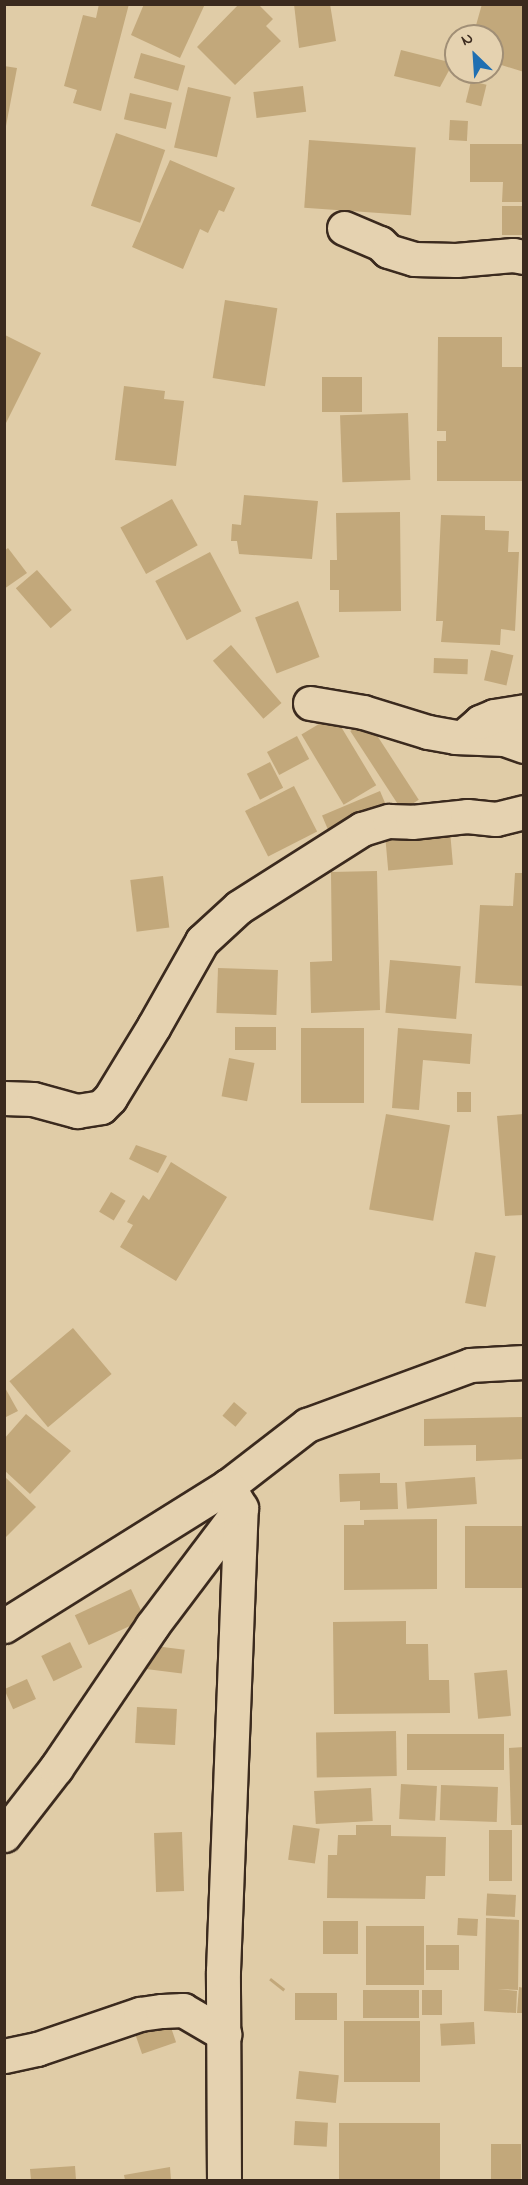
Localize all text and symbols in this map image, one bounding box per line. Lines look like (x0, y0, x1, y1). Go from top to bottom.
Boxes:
north arrow (444, 24, 504, 84)
text: N (457, 26, 477, 53)

